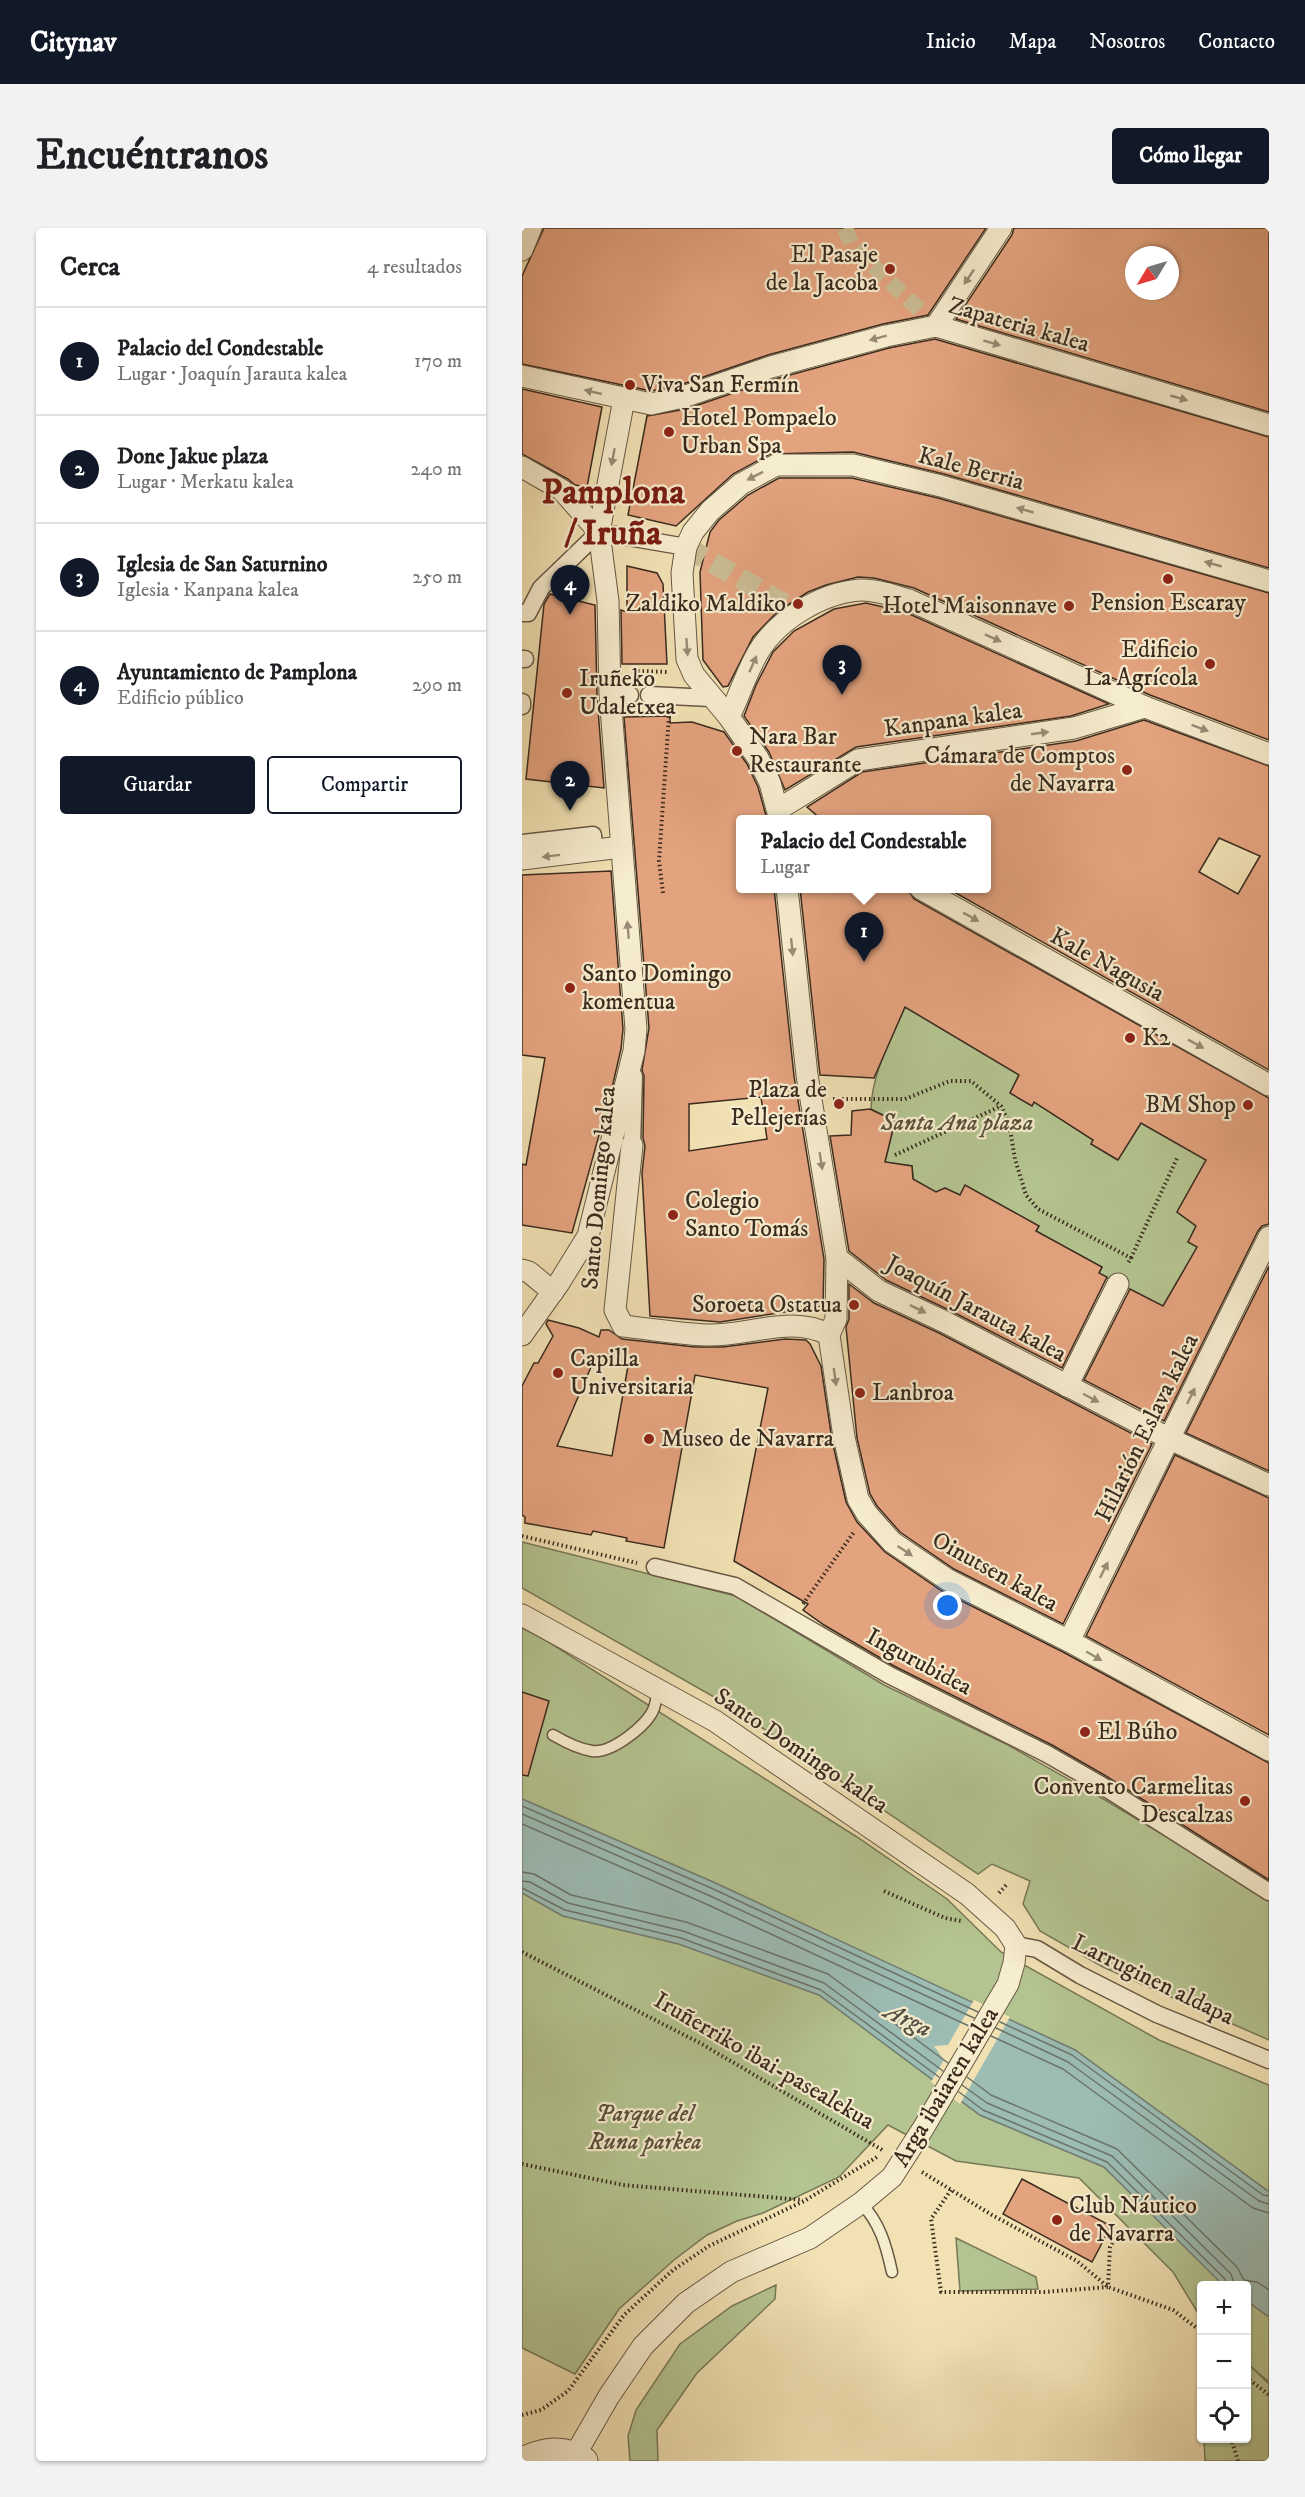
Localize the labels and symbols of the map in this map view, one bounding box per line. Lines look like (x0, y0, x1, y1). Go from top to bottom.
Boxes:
place label: El Pasaje de la Jacoba (766, 240, 879, 298)
north arrow (1125, 246, 1179, 300)
marker: El Pasaje de la Jacoba (883, 262, 897, 276)
one-way arrow (963, 268, 974, 285)
street label: Zapateria kalea (945, 291, 1094, 360)
one-way arrow (869, 334, 887, 343)
one-way arrow (983, 339, 1001, 348)
place label: Viva San Fermín (641, 370, 800, 400)
marker: Viva San Fermín (623, 378, 637, 392)
one-way arrow (584, 387, 603, 396)
one-way arrow (1170, 394, 1188, 403)
place label: Hotel Pompaelo Urban Spa (681, 403, 837, 461)
marker: Hotel Pompaelo Urban Spa (662, 425, 676, 439)
street label: Kale Berria (915, 440, 1028, 498)
one-way arrow (609, 447, 618, 466)
district label: Pamplona / Iruña (541, 470, 685, 556)
one-way arrow (746, 471, 764, 481)
one-way arrow (1016, 505, 1034, 514)
one-way arrow (1204, 559, 1222, 569)
pin: 4 (550, 566, 590, 615)
marker: Pension Escaray (1161, 572, 1175, 586)
place label: Pension Escaray (1090, 588, 1246, 618)
place label: Zaldiko Maldiko (626, 589, 786, 619)
place label: Hotel Maisonnave (882, 591, 1057, 621)
marker: Zaldiko Maldiko (791, 597, 805, 611)
marker: Hotel Maisonnave (1062, 599, 1076, 613)
one-way arrow (985, 634, 1002, 643)
place label: Edificio La Agrícola (1084, 635, 1199, 693)
one-way arrow (682, 638, 691, 657)
pin: 3 (822, 646, 862, 695)
one-way arrow (748, 655, 757, 672)
marker: Edificio La Agrícola (1203, 657, 1217, 671)
place label: Iruñeko Udaletxea (579, 664, 677, 722)
marker: Iruñeko Udaletxea (560, 686, 574, 700)
street label: Kanpana kalea (882, 695, 1025, 745)
place label: Nara Bar Restaurante (749, 722, 861, 780)
one-way arrow (1191, 724, 1209, 733)
one-way arrow (1031, 728, 1050, 737)
place label: Cámara de Comptos de Navarra (924, 741, 1116, 799)
marker: Nara Bar Restaurante (730, 744, 744, 758)
pin: 2 (550, 762, 590, 811)
marker: Cámara de Comptos de Navarra (1120, 763, 1134, 777)
one-way arrow (541, 851, 560, 860)
pin: 1 (844, 912, 884, 962)
one-way arrow (963, 912, 980, 922)
one-way arrow (623, 921, 633, 940)
street label: Kale Nagusia (1045, 921, 1170, 1009)
one-way arrow (787, 937, 797, 956)
place label: Santo Domingo komentua (582, 959, 731, 1017)
marker: Santo Domingo komentua (563, 981, 577, 995)
place label: K2 (1142, 1023, 1171, 1053)
marker: K2 (1123, 1031, 1137, 1045)
one-way arrow (1188, 1039, 1205, 1049)
place label: Plaza de Pellejerías (730, 1075, 827, 1133)
street label: Santo Domingo kalea (575, 1084, 623, 1291)
place label: BM Shop (1145, 1090, 1236, 1120)
marker: Plaza de Pellejerías (832, 1097, 846, 1111)
marker: BM Shop (1241, 1098, 1255, 1112)
park label: Santa Ana plaza (880, 1108, 1033, 1138)
one-way arrow (816, 1151, 825, 1170)
place label: Colegio Santo Tomás (685, 1186, 808, 1244)
marker: Colegio Santo Tomás (666, 1208, 680, 1222)
street label: Joaquín Jarauta kalea (879, 1248, 1072, 1370)
place label: Soroeta Ostatua (692, 1290, 843, 1320)
marker: Soroeta Ostatua (847, 1298, 861, 1312)
one-way arrow (909, 1304, 927, 1314)
street label: Hilarión Eslava kalea (1088, 1328, 1206, 1527)
place label: Capilla Universitaria (570, 1344, 694, 1402)
marker: Capilla Universitaria (551, 1366, 565, 1380)
one-way arrow (830, 1368, 839, 1387)
place label: Lanbroa (872, 1378, 955, 1408)
marker: Lanbroa (853, 1386, 867, 1400)
one-way arrow (1187, 1387, 1196, 1404)
one-way arrow (1083, 1394, 1100, 1403)
place label: Museo de Navarra (661, 1424, 835, 1454)
marker: Museo de Navarra (642, 1432, 656, 1446)
street label: Oinutsen kalea (927, 1525, 1064, 1619)
one-way arrow (897, 1545, 913, 1557)
one-way arrow (1100, 1562, 1109, 1579)
your location (933, 1591, 962, 1620)
street label: Ingurubidea (861, 1622, 978, 1703)
one-way arrow (1086, 1650, 1102, 1661)
street label: Santo Domingo kalea (708, 1682, 895, 1821)
place label: El Búho (1097, 1717, 1177, 1747)
marker: El Búho (1078, 1725, 1092, 1739)
place label: Convento Carmelitas Descalzas (1033, 1772, 1233, 1830)
marker: Convento Carmelitas Descalzas (1238, 1794, 1252, 1808)
street label: Larruginen aldapa (1067, 1928, 1240, 2033)
street label: Iruñerriko ibai-pasealekua (648, 1986, 880, 2137)
water label: Arga (876, 1993, 937, 2045)
street label: Arga ibaiaren kalea (886, 2001, 1006, 2172)
park label: Parque del Runa parkea (587, 2099, 702, 2157)
place label: Club Náutico de Navarra (1069, 2191, 1197, 2249)
marker: Club Náutico de Navarra (1050, 2213, 1064, 2227)

